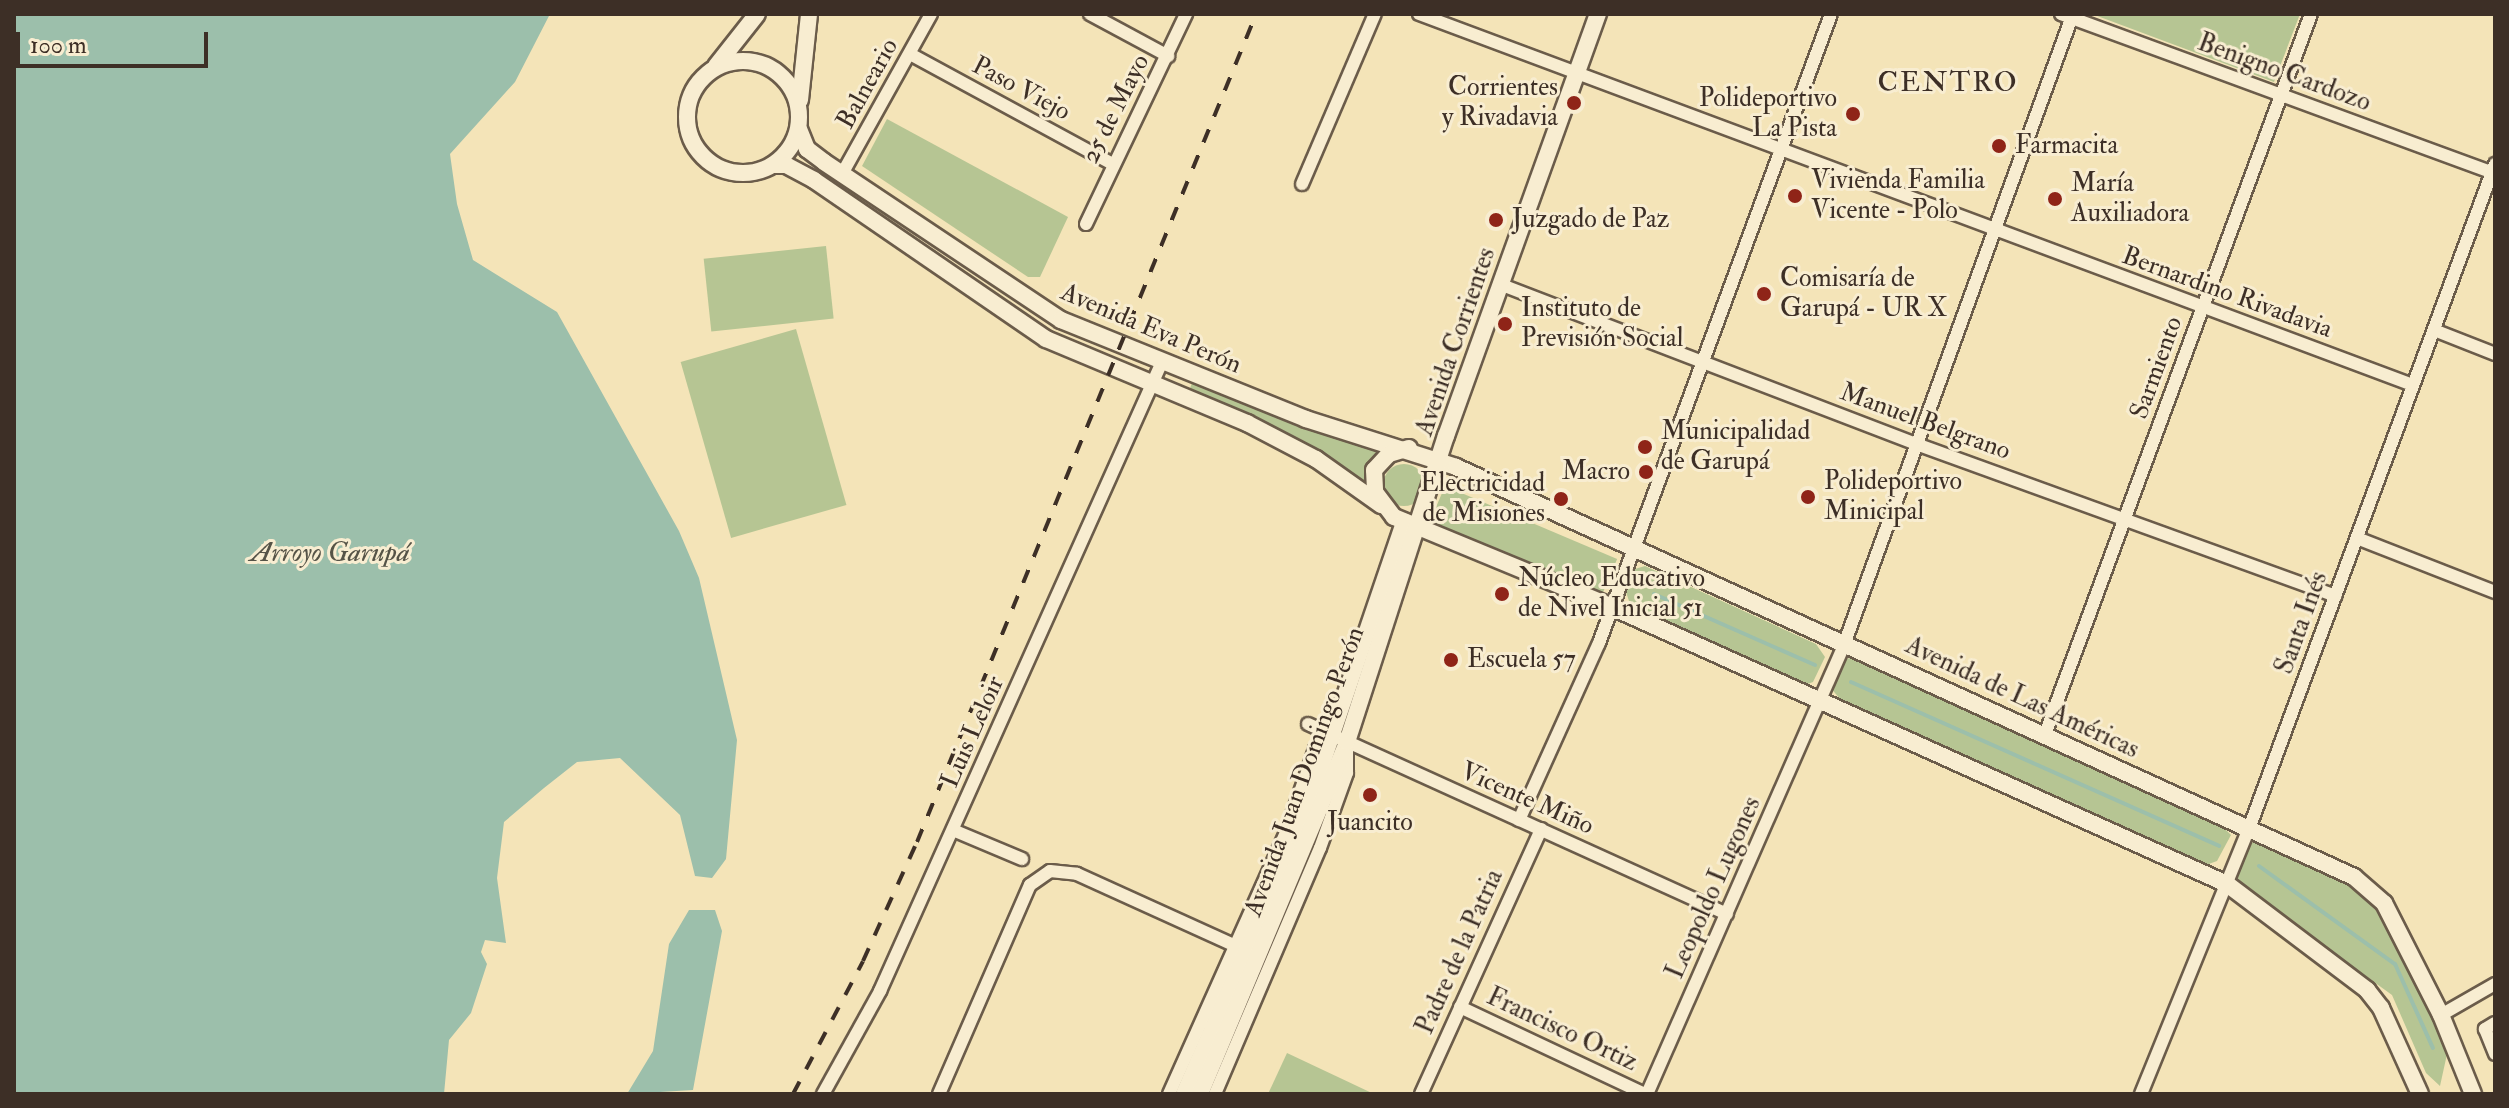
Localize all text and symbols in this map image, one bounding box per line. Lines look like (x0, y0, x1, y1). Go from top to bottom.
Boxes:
scale bar (20, 16, 212, 66)
street label: Benigno Cardozo (2193, 27, 2375, 119)
text: 100 m (30, 30, 87, 61)
street label: Balneario (831, 33, 905, 135)
street label: 25 de Mayo (1075, 49, 1157, 169)
street label: Paso Viejo (967, 50, 1075, 128)
district label: CENTRO (1878, 66, 2018, 100)
place label: Corrientes y Rivadavia (1442, 72, 1558, 134)
place label: Polideportivo La Pista (1699, 83, 1837, 144)
marker: Corrientes y Rivadavia (1565, 94, 1583, 112)
marker: Polideportivo La Pista (1844, 105, 1862, 123)
place label: Farmacita (2015, 130, 2118, 162)
marker: Farmacita (1990, 137, 2008, 155)
place label: Vivienda Familia Vicente - Polo (1811, 165, 1985, 226)
place label: María Auxiliadora (2071, 168, 2189, 230)
marker: Vivienda Familia Vicente - Polo (1786, 187, 1804, 205)
marker: María Auxiliadora (2046, 190, 2064, 208)
place label: Juzgado de Paz (1512, 204, 1669, 236)
marker: Juzgado de Paz (1487, 211, 1505, 229)
street label: Bernardino Rivadavia (2118, 240, 2336, 346)
street label: Avenida Corrientes (1409, 244, 1503, 440)
place label: Comisaría de Garupá - UR X (1780, 263, 1947, 324)
street label: Avenida Eva Perón (1056, 277, 1246, 381)
marker: Comisaría de Garupá - UR X (1755, 285, 1773, 303)
place label: Instituto de Previsión Social (1521, 293, 1683, 354)
street label: Sarmiento (2124, 312, 2190, 424)
marker: Instituto de Previsión Social (1496, 315, 1514, 333)
street label: Manuel Belgrano (1836, 377, 2014, 467)
place label: Municipalidad de Garupá (1661, 416, 1810, 478)
marker: Municipalidad de Garupá (1636, 438, 1654, 456)
place label: Macro (1562, 456, 1630, 488)
marker: Macro (1637, 463, 1655, 481)
place label: Polideportivo Minicipal (1824, 466, 1962, 528)
place label: Electricidad de Misiones (1420, 468, 1545, 530)
marker: Polideportivo Minicipal (1799, 488, 1817, 506)
marker: Electricidad de Misiones (1552, 490, 1570, 508)
water label: Arroyo Garupá (250, 536, 410, 570)
place label: Núcleo Educativo de Nivel Inicial 51 (1518, 563, 1705, 624)
street label: Santa Inés (2269, 568, 2335, 678)
marker: Núcleo Educativo de Nivel Inicial 51 (1493, 585, 1511, 603)
street label: Avenida Juan Domingo Perón (1238, 623, 1372, 921)
street label: Avenida de Las Américas (1900, 630, 2144, 766)
place label: Escuela 57 (1467, 644, 1576, 676)
marker: Escuela 57 (1442, 651, 1460, 669)
street label: Luis Leloir (935, 671, 1011, 793)
street label: Vicente Miño (1456, 756, 1598, 842)
marker: Juancito (1361, 786, 1379, 804)
street label: Leopoldo Lugones (1660, 792, 1768, 984)
place label: Juancito (1327, 807, 1413, 839)
street label: Padre de la Patria (1410, 865, 1510, 1039)
street label: Francisco Ortiz (1482, 981, 1642, 1079)

